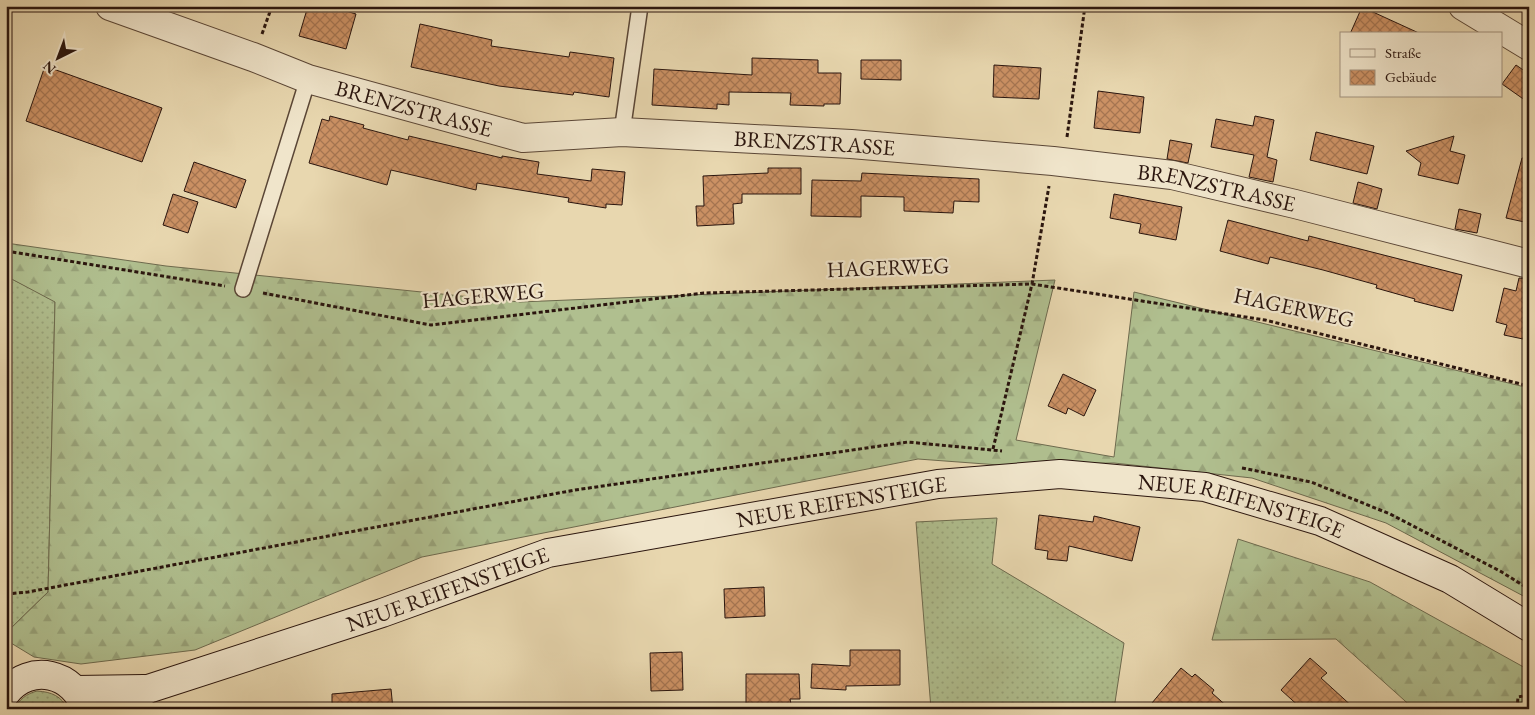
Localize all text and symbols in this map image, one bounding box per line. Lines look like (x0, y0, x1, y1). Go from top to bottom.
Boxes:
north arrow (32, 32, 82, 82)
legend (1340, 32, 1502, 98)
text: Straße (1385, 43, 1421, 62)
text: N (39, 57, 60, 78)
text: Gebäude (1385, 67, 1437, 86)
street label: BRENZSTRASSE (332, 73, 496, 144)
street label: BRENZSTRASSE (733, 124, 896, 163)
street label: BRENZSTRASSE (1136, 157, 1299, 219)
street label: HAGERWEG (826, 251, 950, 284)
street label: HAGERWEG (421, 276, 545, 315)
street label: HAGERWEG (1231, 281, 1357, 334)
street label: NEUE REIFENSTEIGE (1137, 467, 1349, 545)
street label: NEUE REIFENSTEIGE (734, 469, 948, 534)
street label: NEUE REIFENSTEIGE (343, 540, 553, 639)

